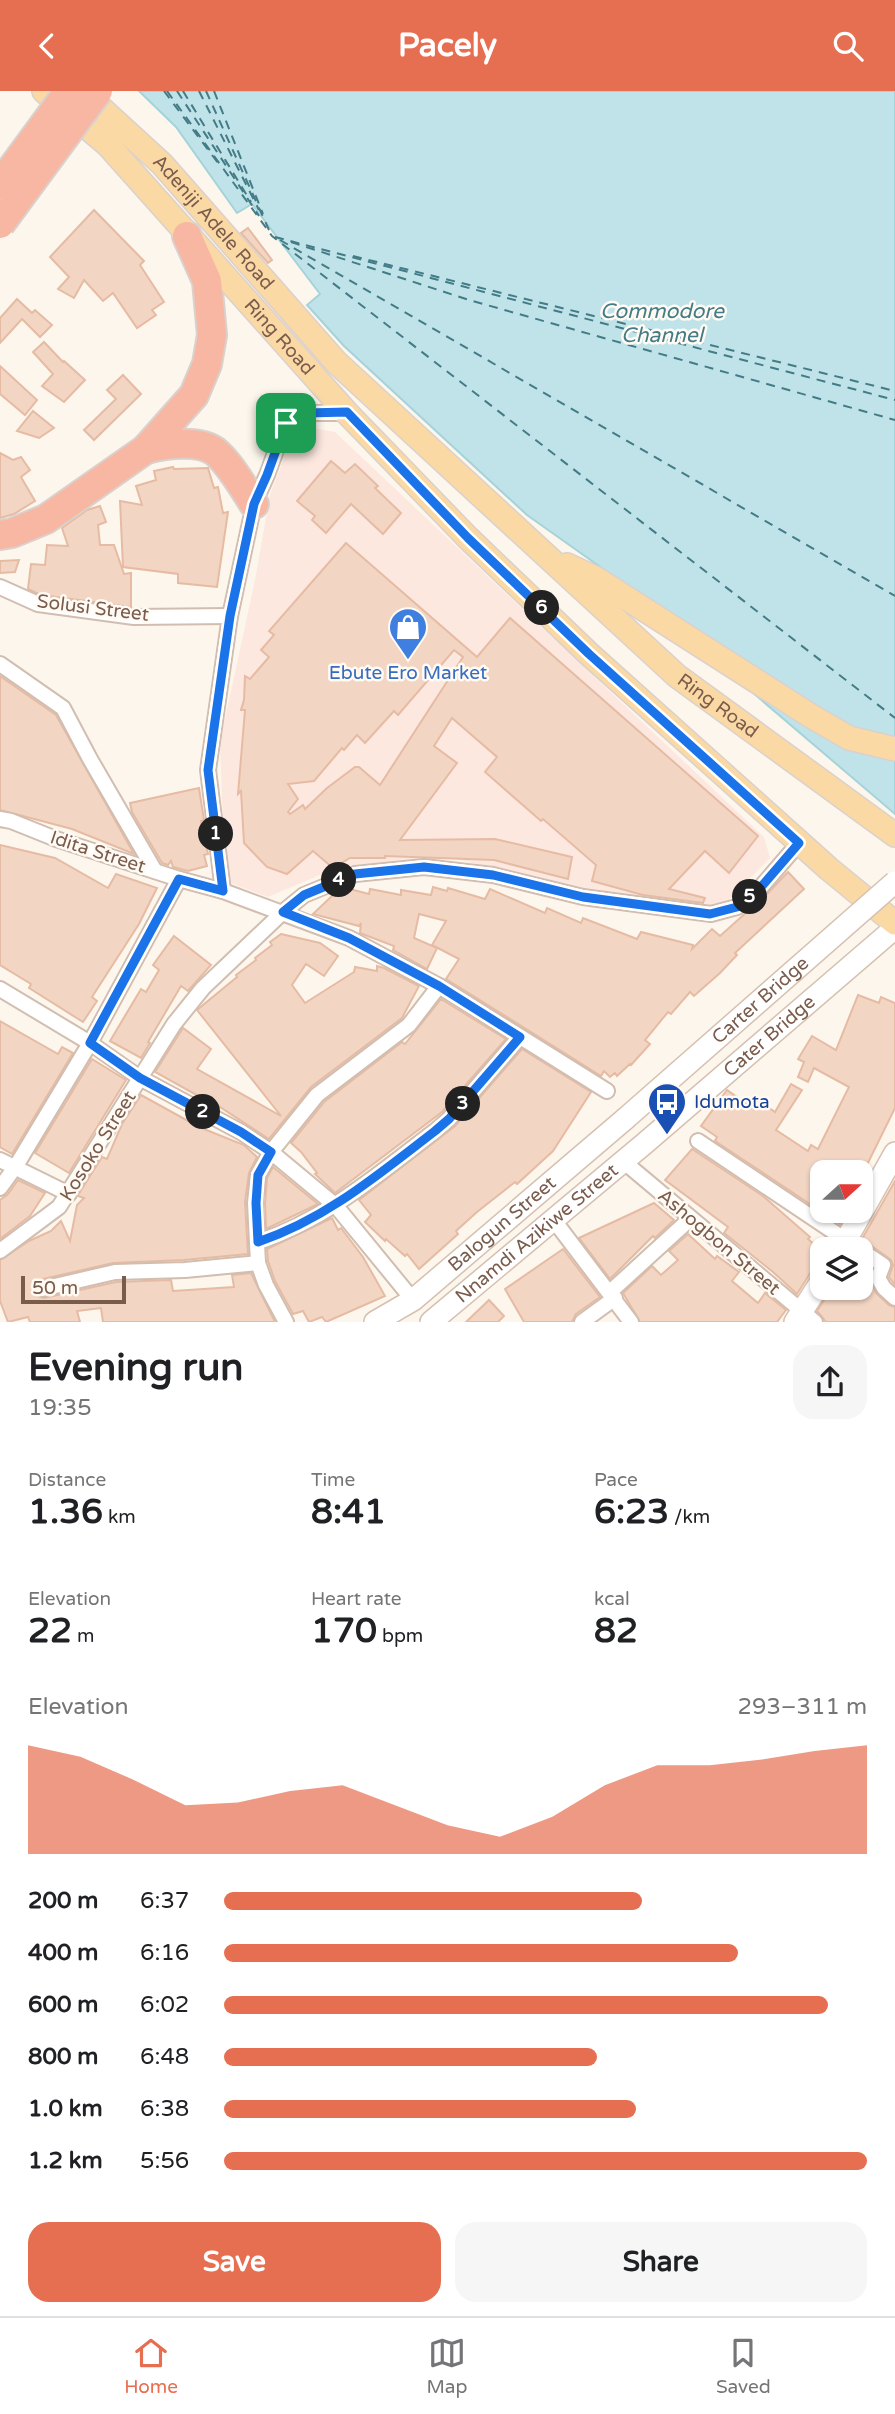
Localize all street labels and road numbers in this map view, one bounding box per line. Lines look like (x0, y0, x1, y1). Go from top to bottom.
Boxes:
street label: Adeniji Adele Road (148, 150, 278, 294)
street label: Ring Road (240, 294, 319, 380)
street label: Solusi Street (36, 590, 150, 626)
street label: Ring Road (673, 669, 763, 743)
street label: Idita Street (47, 826, 149, 878)
street label: Carter Bridge (707, 952, 813, 1048)
street label: Cater Bridge (719, 991, 820, 1082)
street label: Kosoko Street (55, 1087, 141, 1205)
street label: Nnamdi Azikiwe Street (451, 1159, 623, 1308)
street label: Balogun Street (444, 1172, 560, 1276)
street label: Ashogbon Street (653, 1184, 785, 1300)

